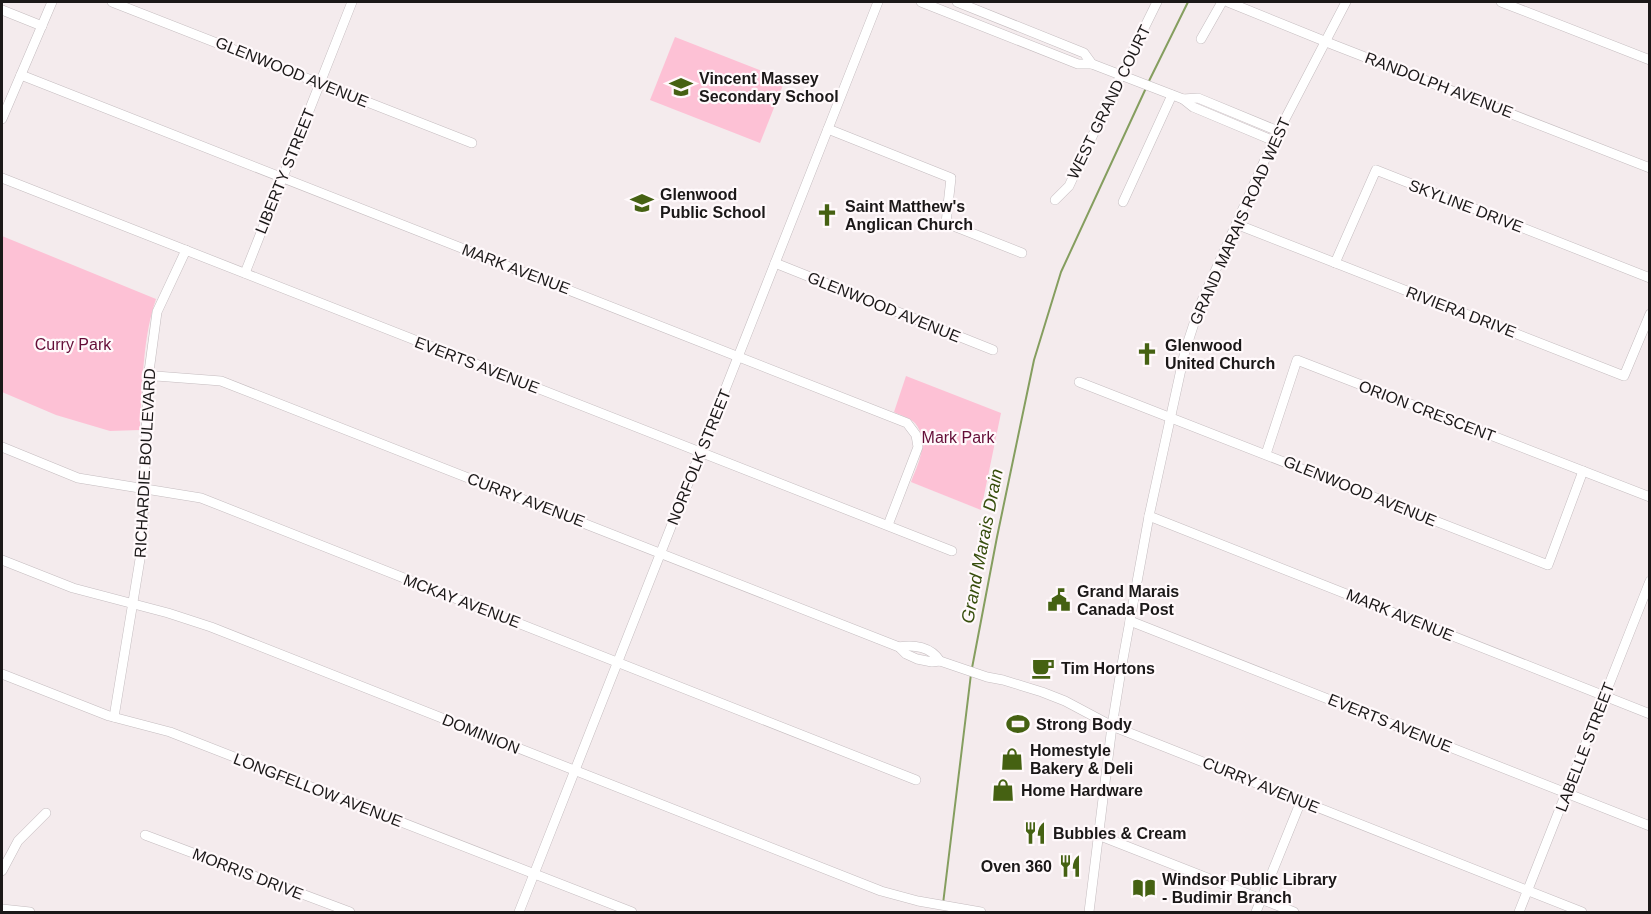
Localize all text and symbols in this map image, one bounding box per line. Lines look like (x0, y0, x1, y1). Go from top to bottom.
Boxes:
street label: WEST GRAND COURT (1064, 22, 1154, 182)
street label: GLENWOOD AVENUE (213, 34, 371, 110)
street label: RANDOLPH AVENUE (1363, 49, 1515, 121)
place label: Vincent Massey Secondary School (699, 70, 839, 105)
school or university icon: Vincent Massey Secondary School (668, 74, 694, 100)
street label: LIBERTY STREET (252, 106, 318, 236)
street label: GRAND MARAIS ROAD WEST (1186, 115, 1294, 327)
street label: SKYLINE DRIVE (1407, 176, 1525, 236)
place label: Glenwood Public School (660, 186, 766, 221)
school or university icon: Glenwood Public School (629, 190, 655, 216)
place label: Saint Matthew's Anglican Church (845, 198, 973, 233)
church icon: Saint Matthew's Anglican Church (814, 202, 840, 228)
street label: MARK AVENUE (460, 241, 572, 297)
street label: GLENWOOD AVENUE (805, 269, 963, 345)
street label: RIVIERA DRIVE (1404, 283, 1518, 341)
street label: EVERTS AVENUE (412, 333, 542, 397)
park label: Curry Park (35, 336, 112, 353)
place label: Glenwood United Church (1165, 337, 1275, 372)
church icon: Glenwood United Church (1134, 341, 1160, 367)
street label: RICHARDIE BOULEVARD (132, 368, 158, 558)
street label: ORION CRESCENT (1356, 377, 1498, 445)
street label: NORFOLK STREET (664, 386, 734, 527)
park label: Mark Park (922, 429, 995, 446)
street label: GLENWOOD AVENUE (1281, 453, 1439, 529)
water label: Grand Marais Drain (957, 467, 1007, 625)
street label: CURRY AVENUE (465, 470, 587, 530)
street label: MCKAY AVENUE (401, 571, 523, 631)
place label: Grand Marais Canada Post (1077, 583, 1179, 618)
street label: MARK AVENUE (1344, 586, 1456, 644)
public building icon: Grand Marais Canada Post (1046, 587, 1072, 613)
cafe icon: Tim Hortons (1030, 655, 1056, 681)
place label: Tim Hortons (1061, 660, 1155, 677)
street label: LABELLE STREET (1553, 680, 1618, 814)
street label: EVERTS AVENUE (1326, 690, 1454, 756)
street label: DOMINION (440, 711, 522, 757)
sports icon: Strong Body (1005, 711, 1031, 737)
place label: Strong Body (1036, 716, 1132, 733)
place label: Homestyle Bakery & Deli (1030, 742, 1133, 777)
shop icon: Homestyle Bakery & Deli (999, 746, 1025, 772)
street label: LONGFELLOW AVENUE (231, 750, 405, 830)
street label: CURRY AVENUE (1200, 754, 1322, 816)
shop icon: Home Hardware (990, 777, 1016, 803)
place label: Home Hardware (1021, 782, 1143, 799)
restaurant icon: Bubbles & Cream (1022, 820, 1048, 846)
place label: Bubbles & Cream (1053, 825, 1186, 842)
street label: MORRIS DRIVE (190, 845, 306, 903)
restaurant icon: Oven 360 (1057, 853, 1083, 879)
place label: Oven 360 (981, 858, 1052, 875)
place label: Windsor Public Library - Budimir Branch (1162, 871, 1337, 906)
library icon: Windsor Public Library - Budimir Branch (1131, 875, 1157, 901)

